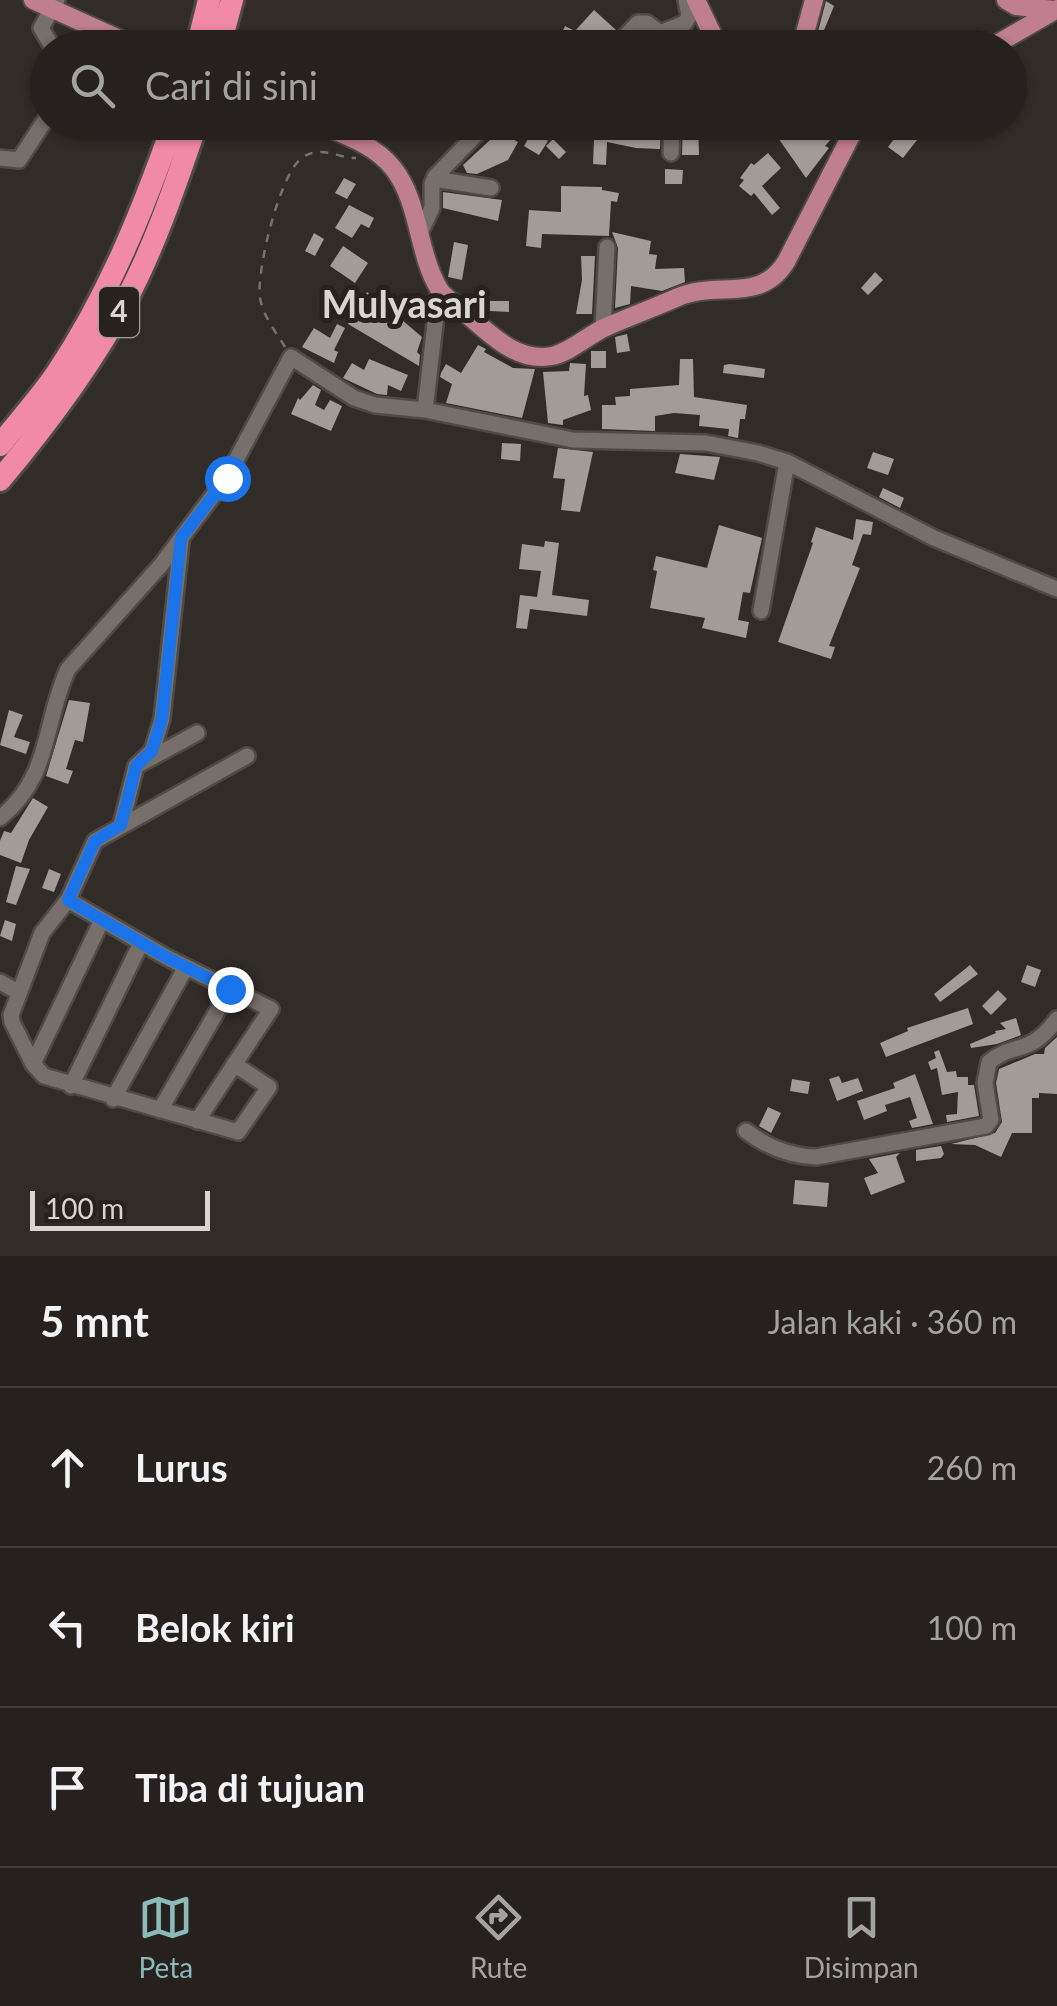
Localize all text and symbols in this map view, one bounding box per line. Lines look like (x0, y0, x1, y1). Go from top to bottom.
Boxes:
search box (30, 30, 1027, 140)
icon: search (65, 58, 120, 113)
text: Cari di sini (145, 62, 318, 108)
district label: Mulyasari (321, 280, 487, 326)
road number: 4 (99, 287, 139, 337)
route start (205, 456, 251, 502)
route end (208, 967, 254, 1013)
scale bar (30, 1186, 210, 1230)
text: 100 m (45, 1191, 124, 1225)
text: 5 mnt (40, 1296, 149, 1346)
text: Jalan kaki · 360 m (768, 1302, 1017, 1341)
icon: ahead (40, 1440, 95, 1495)
text: Lurus (135, 1444, 228, 1490)
text: 260 m (927, 1448, 1017, 1487)
icon: left (40, 1600, 95, 1655)
text: Belok kiri (135, 1604, 295, 1650)
text: 100 m (927, 1608, 1017, 1647)
icon: arrive (40, 1760, 95, 1815)
text: Tiba di tujuan (135, 1764, 365, 1810)
tab: Peta (138, 1890, 193, 1984)
tab: Rute (470, 1890, 527, 1984)
tab: Disimpan (804, 1890, 919, 1984)

